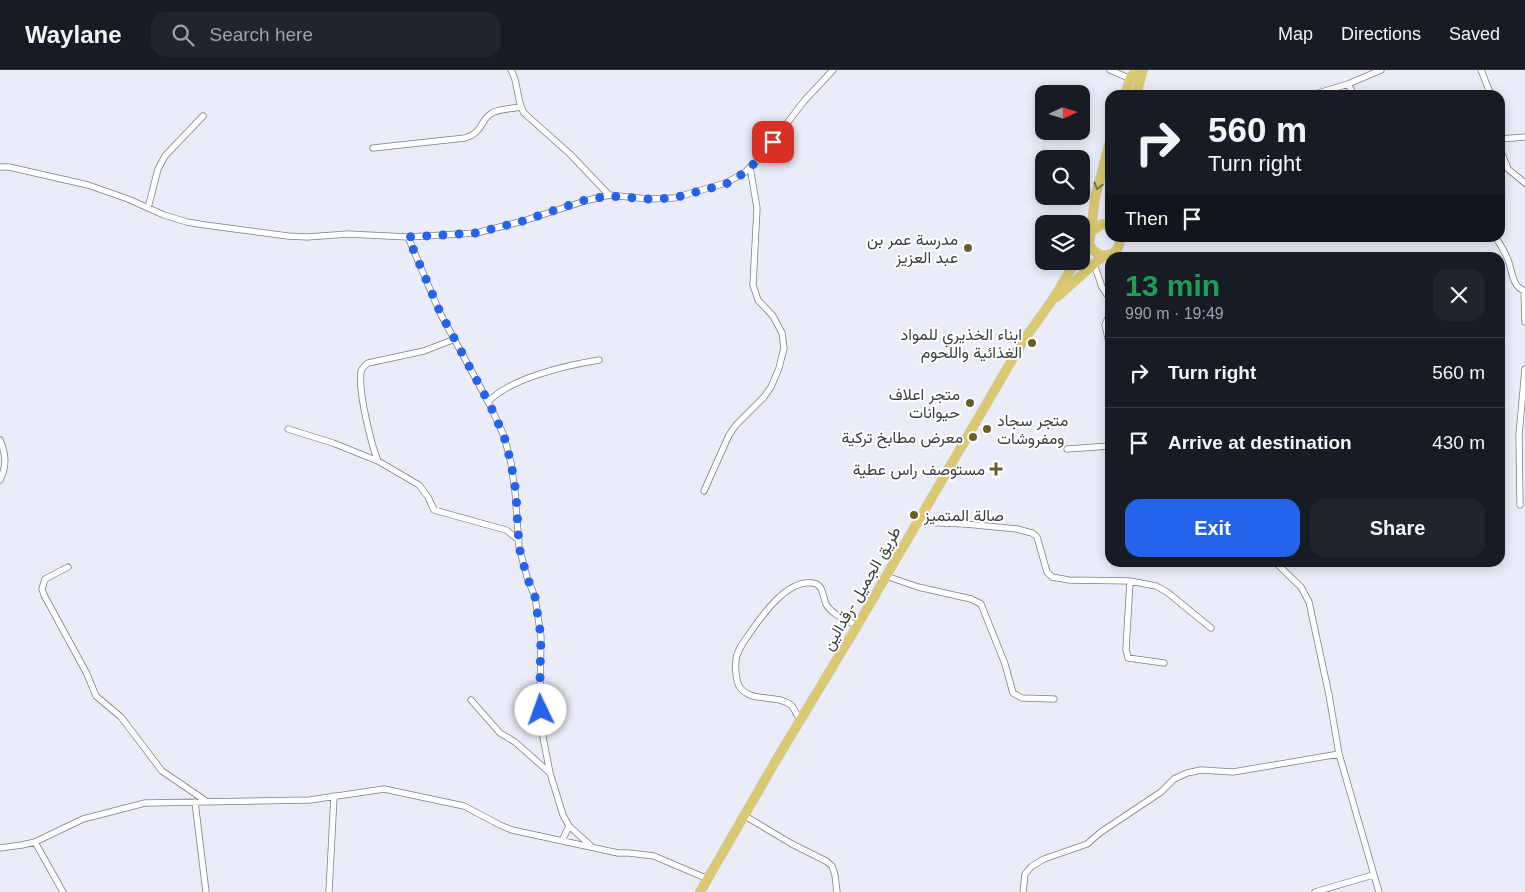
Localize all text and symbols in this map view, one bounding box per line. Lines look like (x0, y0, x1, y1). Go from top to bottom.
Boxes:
search box (151, 12, 501, 57)
text: Waylane (25, 21, 121, 48)
icon: search (169, 21, 197, 49)
text: Search here (209, 24, 313, 45)
text: Map (1278, 24, 1313, 44)
text: Directions (1341, 24, 1421, 44)
text: Saved (1449, 24, 1500, 44)
north arrow (1035, 85, 1090, 140)
map controls (1035, 85, 1090, 270)
icon: right (1125, 110, 1190, 175)
text: 560 m (1208, 110, 1307, 149)
pin (752, 121, 794, 163)
icon: arrive (759, 128, 787, 156)
button: search (1035, 150, 1090, 205)
text: Turn right (1208, 151, 1301, 176)
one-way arrow (1093, 181, 1104, 190)
icon: arrive (1178, 205, 1206, 233)
text: Then (1125, 208, 1168, 229)
button: layers (1035, 215, 1090, 270)
place label: مدرسة عمر بن عبد العزيز (867, 231, 958, 268)
marker: مدرسة عمر بن عبد العزيز (962, 242, 974, 254)
text: 13 min (1125, 269, 1220, 302)
button: close (1433, 269, 1485, 321)
text: 990 m · 19:49 (1125, 305, 1224, 322)
place label: ابناء الخذيري للمواد الغذائية واللحوم (901, 326, 1022, 363)
marker: ابناء الخذيري للمواد الغذائية واللحوم (1026, 337, 1038, 349)
icon: right (1125, 359, 1153, 387)
text: Turn right (1168, 362, 1256, 383)
text: 560 m (1432, 362, 1485, 383)
place label: متجر اعلاف حيوانات (889, 386, 960, 423)
marker: متجر اعلاف حيوانات (964, 397, 976, 409)
place label: متجر سجاد ومفروشات (997, 412, 1068, 449)
marker: متجر سجاد ومفروشات (981, 423, 993, 435)
place label: معرض مطابخ تركية (841, 429, 963, 449)
icon: arrive (1125, 429, 1153, 457)
marker: معرض مطابخ تركية (967, 431, 979, 443)
text: Arrive at destination (1168, 432, 1352, 453)
text: 430 m (1432, 432, 1485, 453)
place label: مستوصف راس عطية (853, 461, 985, 480)
marker: مستوصف راس عطية (989, 462, 1003, 476)
button: Exit (1125, 499, 1300, 557)
button: Share (1310, 499, 1485, 557)
place label: صالة المتميز (923, 507, 1004, 526)
marker: صالة المتميز (908, 509, 920, 521)
street label: طريق الجميل -رقدالين (819, 523, 906, 654)
position arrow (514, 683, 566, 735)

